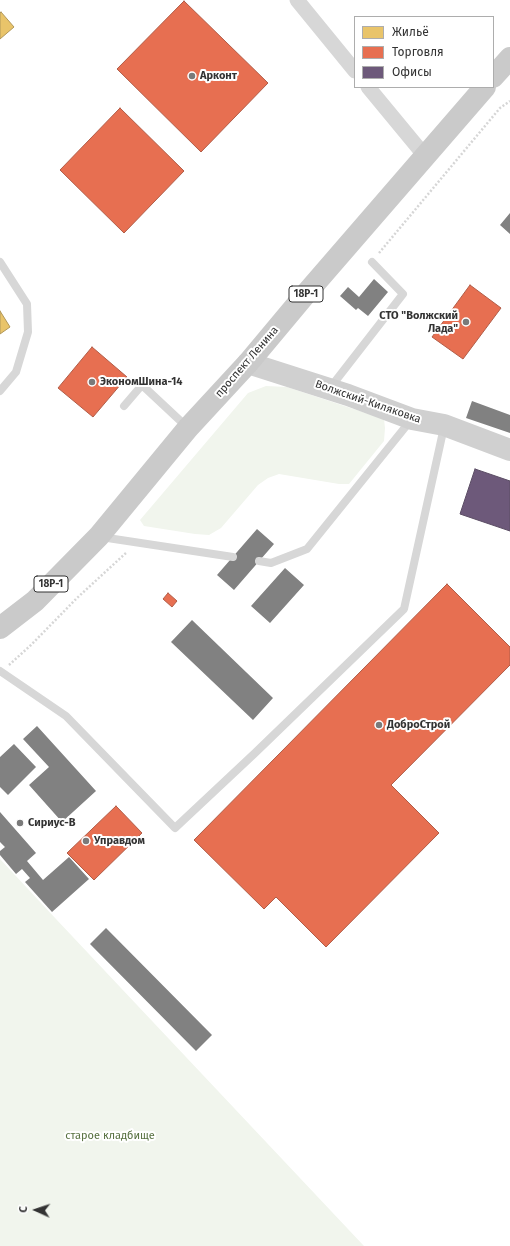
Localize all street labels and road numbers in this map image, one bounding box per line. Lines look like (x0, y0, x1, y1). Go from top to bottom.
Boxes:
road number: 18Р-1 (289, 286, 323, 302)
street label: проспект Ленина (213, 324, 281, 400)
street label: Волжский-Киляковка (313, 378, 423, 426)
road number: 18Р-1 (34, 576, 68, 592)

